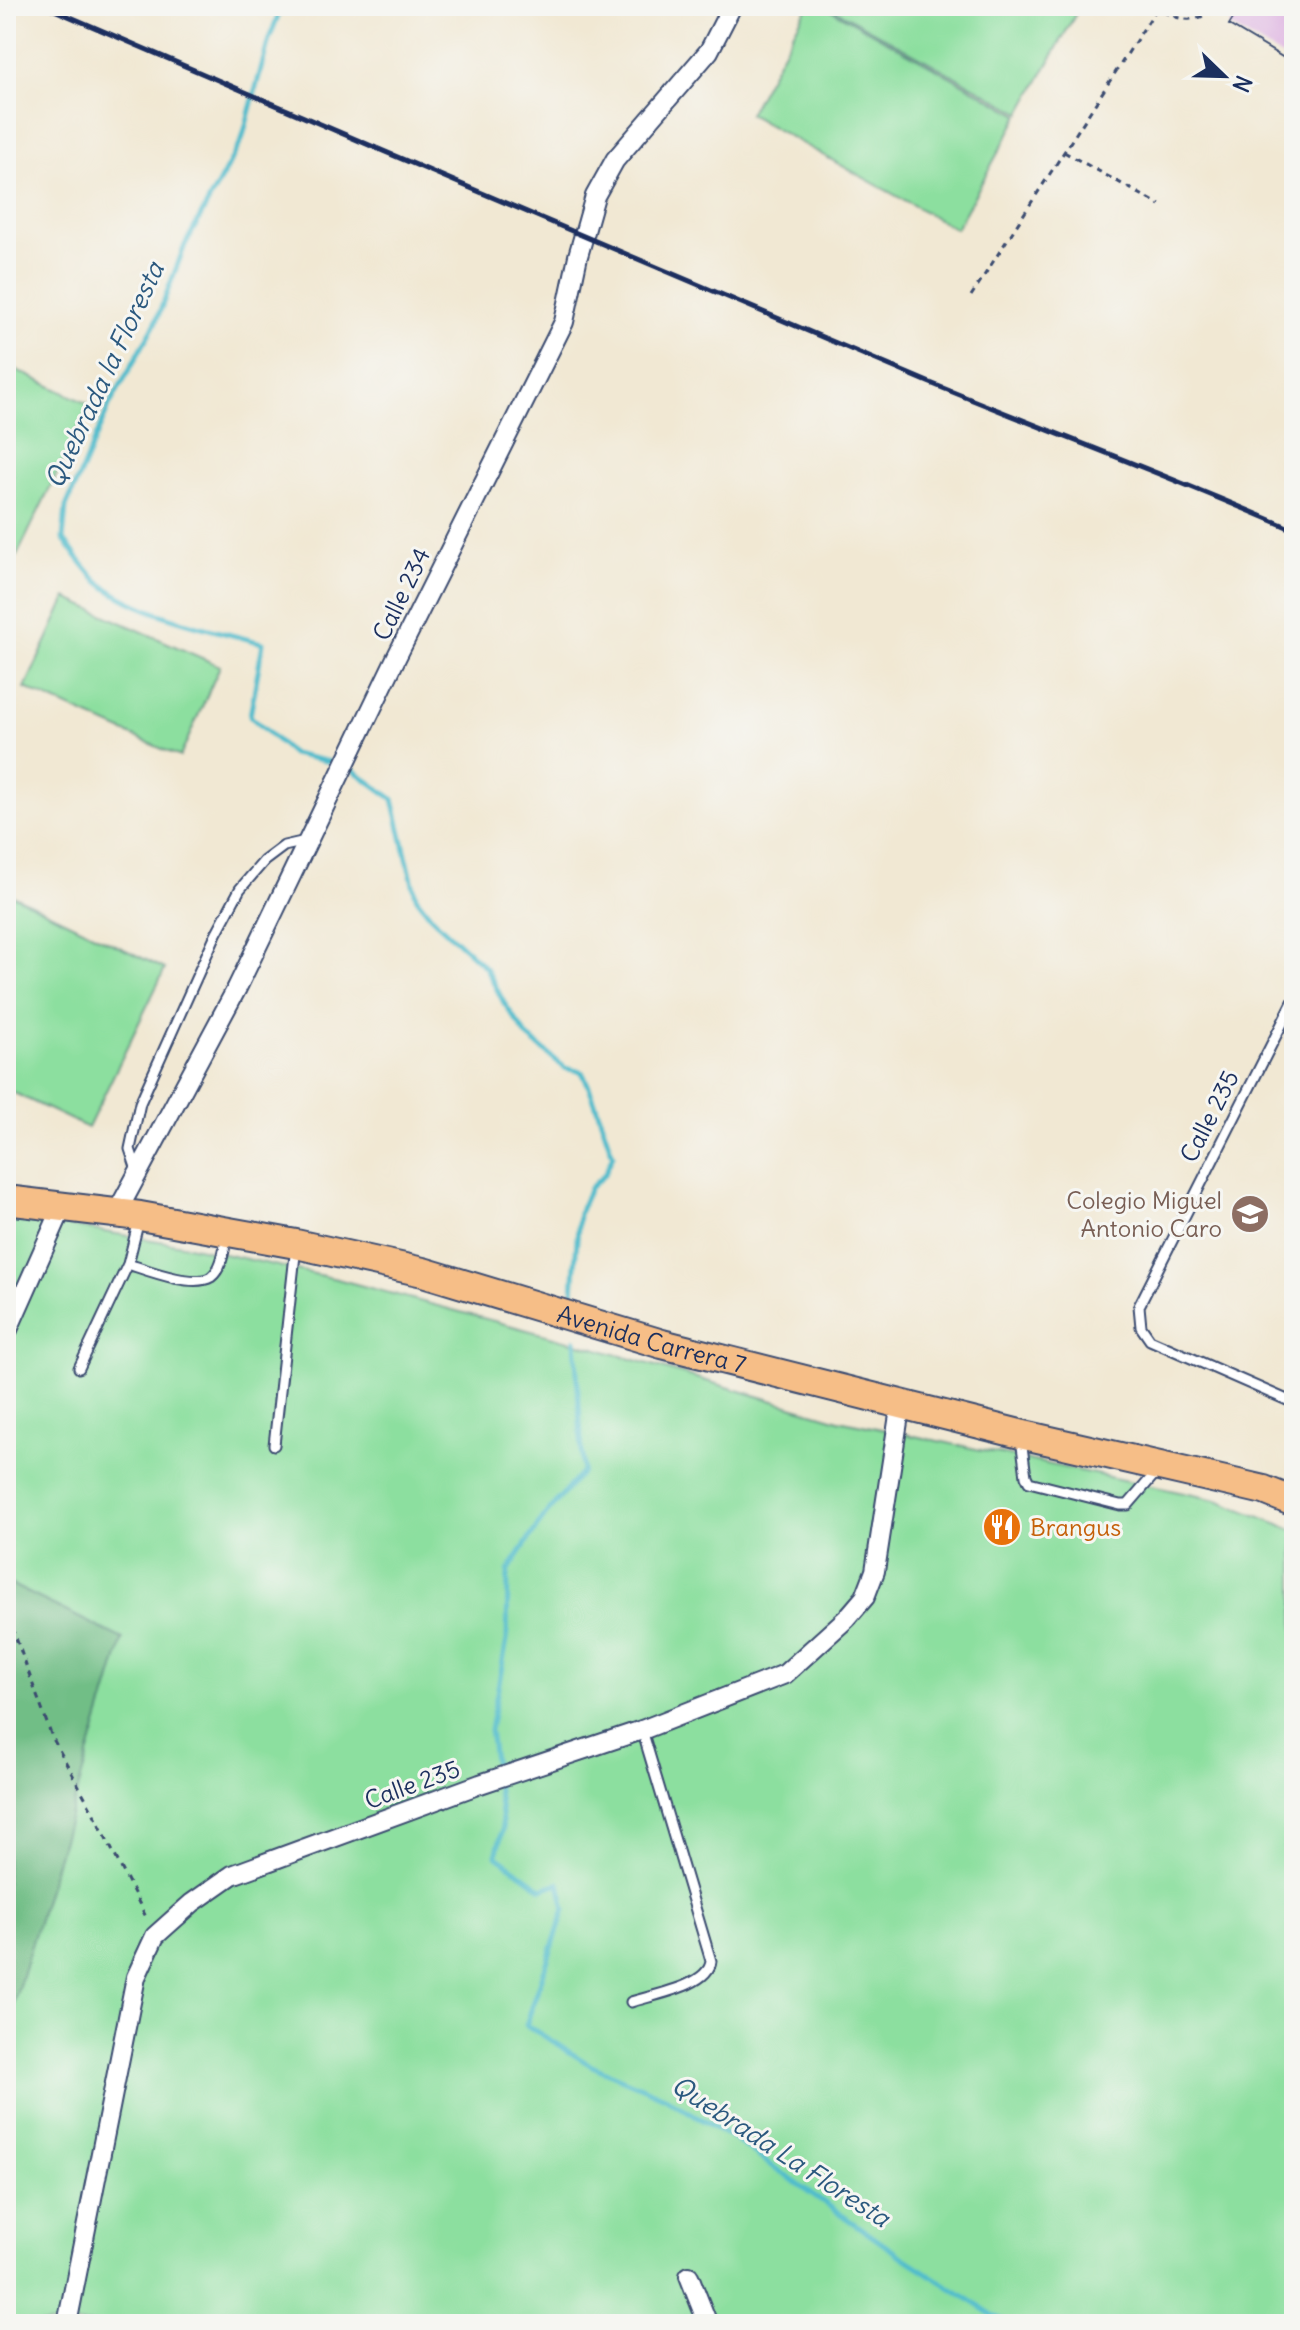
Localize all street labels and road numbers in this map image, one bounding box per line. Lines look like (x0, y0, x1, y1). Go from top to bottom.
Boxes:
street label: Calle 234 (366, 543, 436, 645)
street label: Calle 235 (1173, 1065, 1245, 1167)
street label: Avenida Carrera 7 (554, 1298, 749, 1380)
street label: Calle 235 (360, 1753, 464, 1815)

